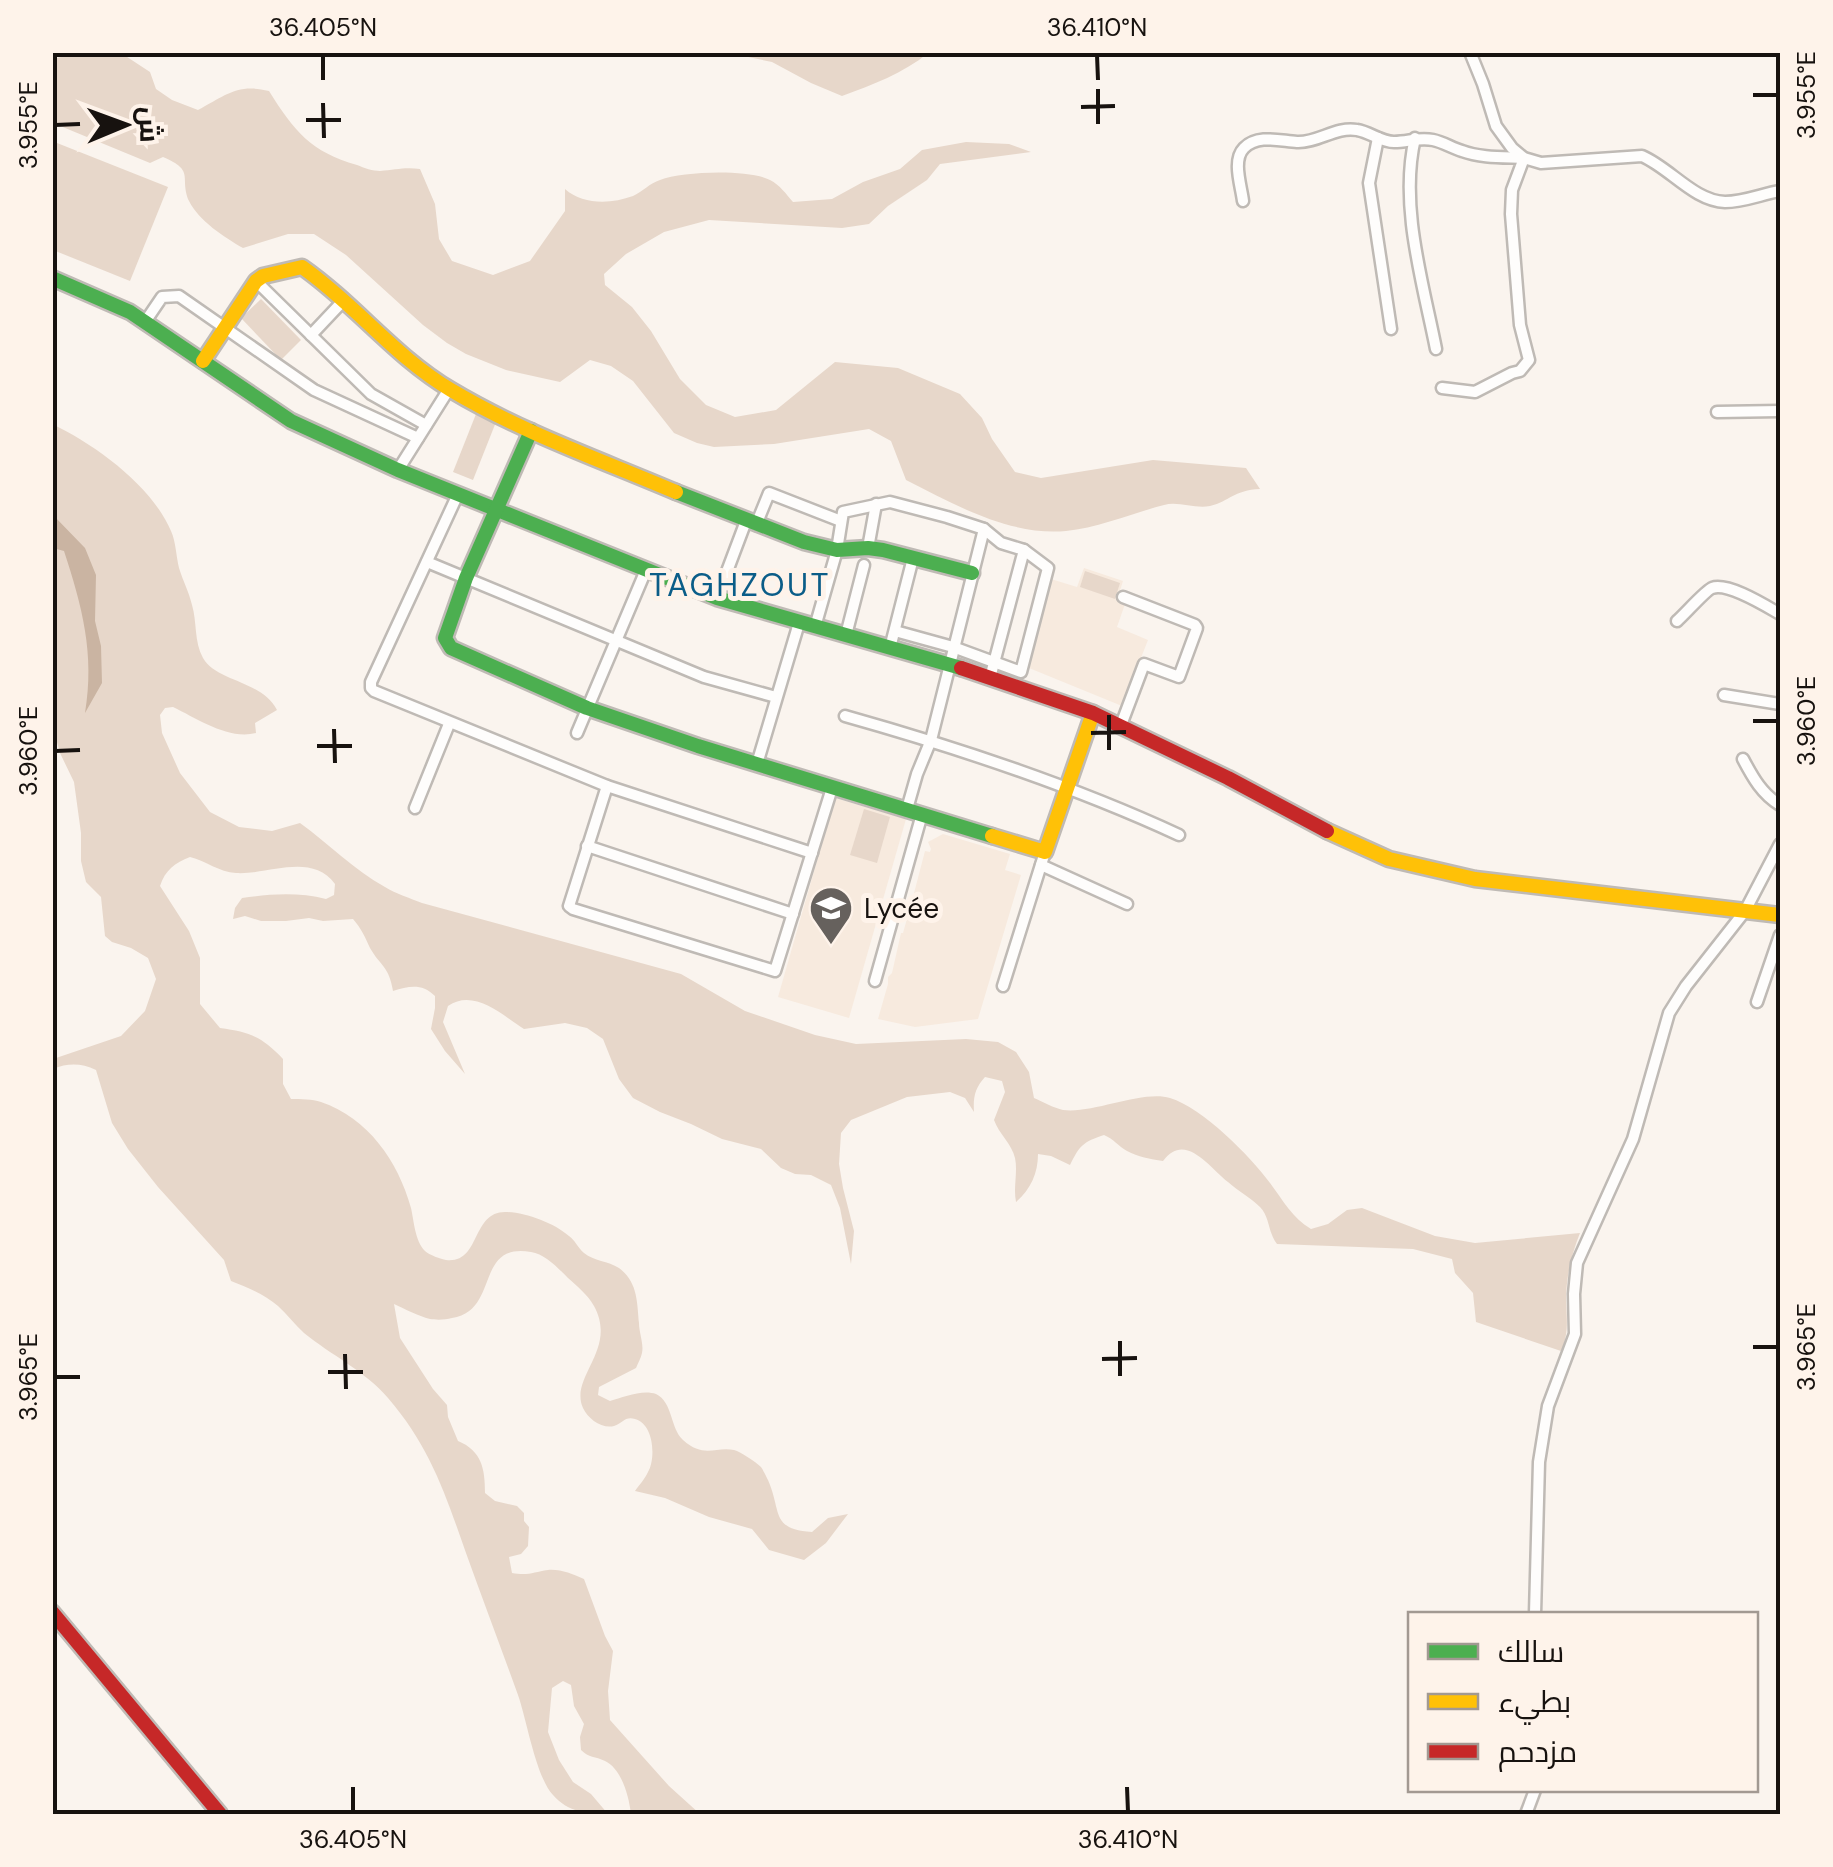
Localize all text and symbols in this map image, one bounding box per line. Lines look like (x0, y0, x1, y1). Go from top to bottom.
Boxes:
text: 36.405°N (269, 11, 377, 44)
text: 36.410°N (1047, 11, 1147, 44)
text: 3.955°E (1790, 51, 1823, 139)
north arrow (75, 75, 175, 175)
text: 3.955°E (12, 81, 45, 169)
text: ش (131, 106, 168, 143)
district label: TAGHZOUT (649, 564, 831, 606)
text: 3.960°E (1790, 676, 1823, 766)
text: 3.960°E (12, 706, 45, 796)
school or university icon: Lycée (808, 885, 854, 946)
place label: Lycée (864, 890, 939, 927)
text: 3.965°E (1790, 1303, 1823, 1391)
text: 3.965°E (12, 1333, 45, 1421)
legend (1408, 1612, 1758, 1792)
text: سالك (1498, 1632, 1564, 1671)
text: بطيء (1498, 1682, 1571, 1725)
text: مزدحم (1498, 1732, 1577, 1772)
text: 36.405°N (299, 1823, 407, 1856)
text: 36.410°N (1078, 1823, 1178, 1856)

